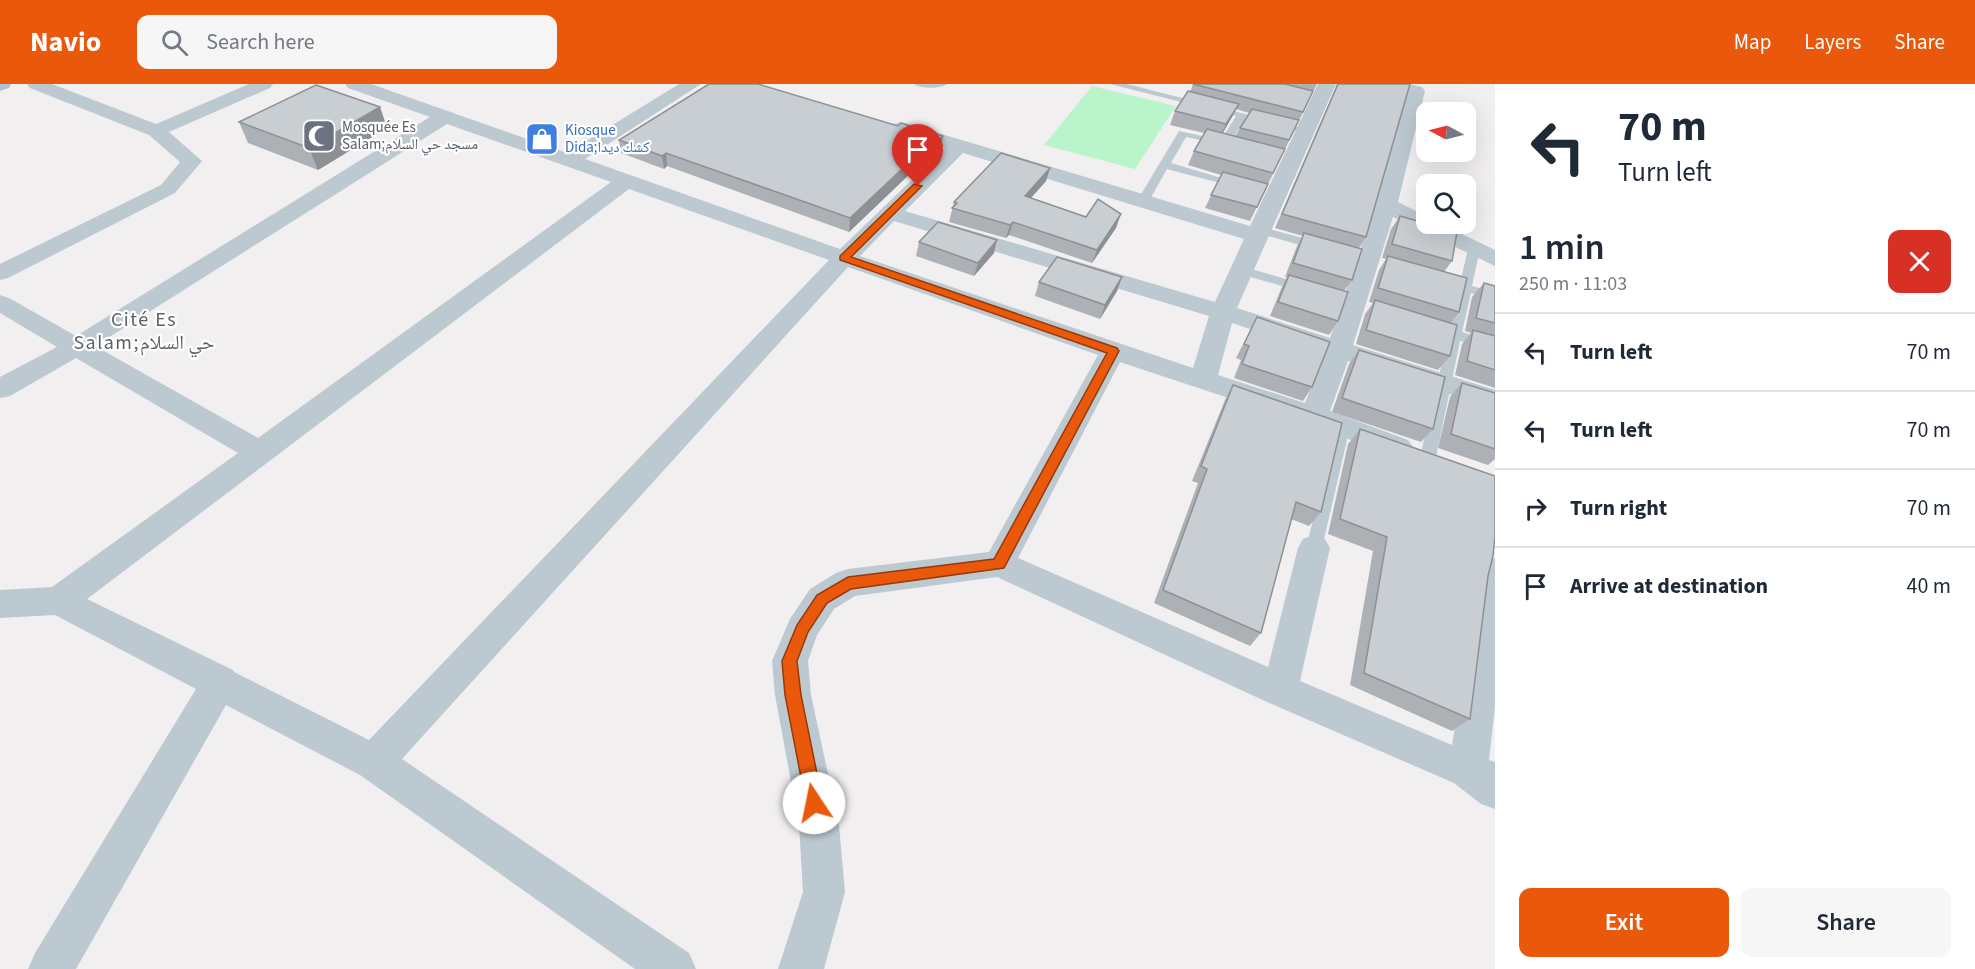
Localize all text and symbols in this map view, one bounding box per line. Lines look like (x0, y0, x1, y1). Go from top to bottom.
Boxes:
search box (137, 15, 557, 69)
text: Navio (30, 22, 101, 62)
icon: search (158, 26, 191, 59)
text: Search here (206, 26, 315, 58)
text: Map (1734, 27, 1771, 57)
text: Layers (1804, 27, 1861, 57)
text: Share (1894, 27, 1945, 57)
text: 70 m (1618, 97, 1707, 157)
north arrow (1416, 102, 1476, 162)
map controls (1416, 102, 1476, 234)
icon: left (1519, 108, 1597, 186)
place label: Mosquée Es Salam;مسجد حي السلام (342, 117, 478, 156)
mosque icon: Mosquée Es Salam;مسجد حي السلام (301, 118, 337, 154)
place label: Kiosque Dida;كشك ديدا (565, 120, 650, 158)
shop icon: Kiosque Dida;كشك ديدا (524, 121, 560, 157)
pin (892, 124, 943, 186)
icon: arrive (901, 133, 934, 166)
text: Turn left (1618, 153, 1712, 192)
button: search (1416, 174, 1476, 234)
text: 1 min (1519, 222, 1605, 273)
button: close (1888, 230, 1951, 293)
text: 250 m · 11:03 (1519, 270, 1627, 298)
district label: Cité Es Salam;حي السلام (73, 306, 215, 358)
icon: left (1519, 336, 1552, 369)
text: Turn left (1570, 336, 1652, 368)
text: 70 m (1906, 336, 1951, 368)
icon: left (1519, 414, 1552, 447)
text: Turn left (1570, 414, 1652, 446)
text: 70 m (1906, 414, 1951, 446)
icon: right (1519, 492, 1552, 525)
text: Turn right (1570, 492, 1667, 524)
text: 70 m (1906, 492, 1951, 524)
icon: arrive (1519, 570, 1552, 603)
text: Arrive at destination (1570, 570, 1768, 602)
text: 40 m (1906, 570, 1951, 602)
position arrow (782, 771, 846, 835)
button: Exit (1519, 888, 1729, 957)
button: Share (1741, 888, 1951, 957)

